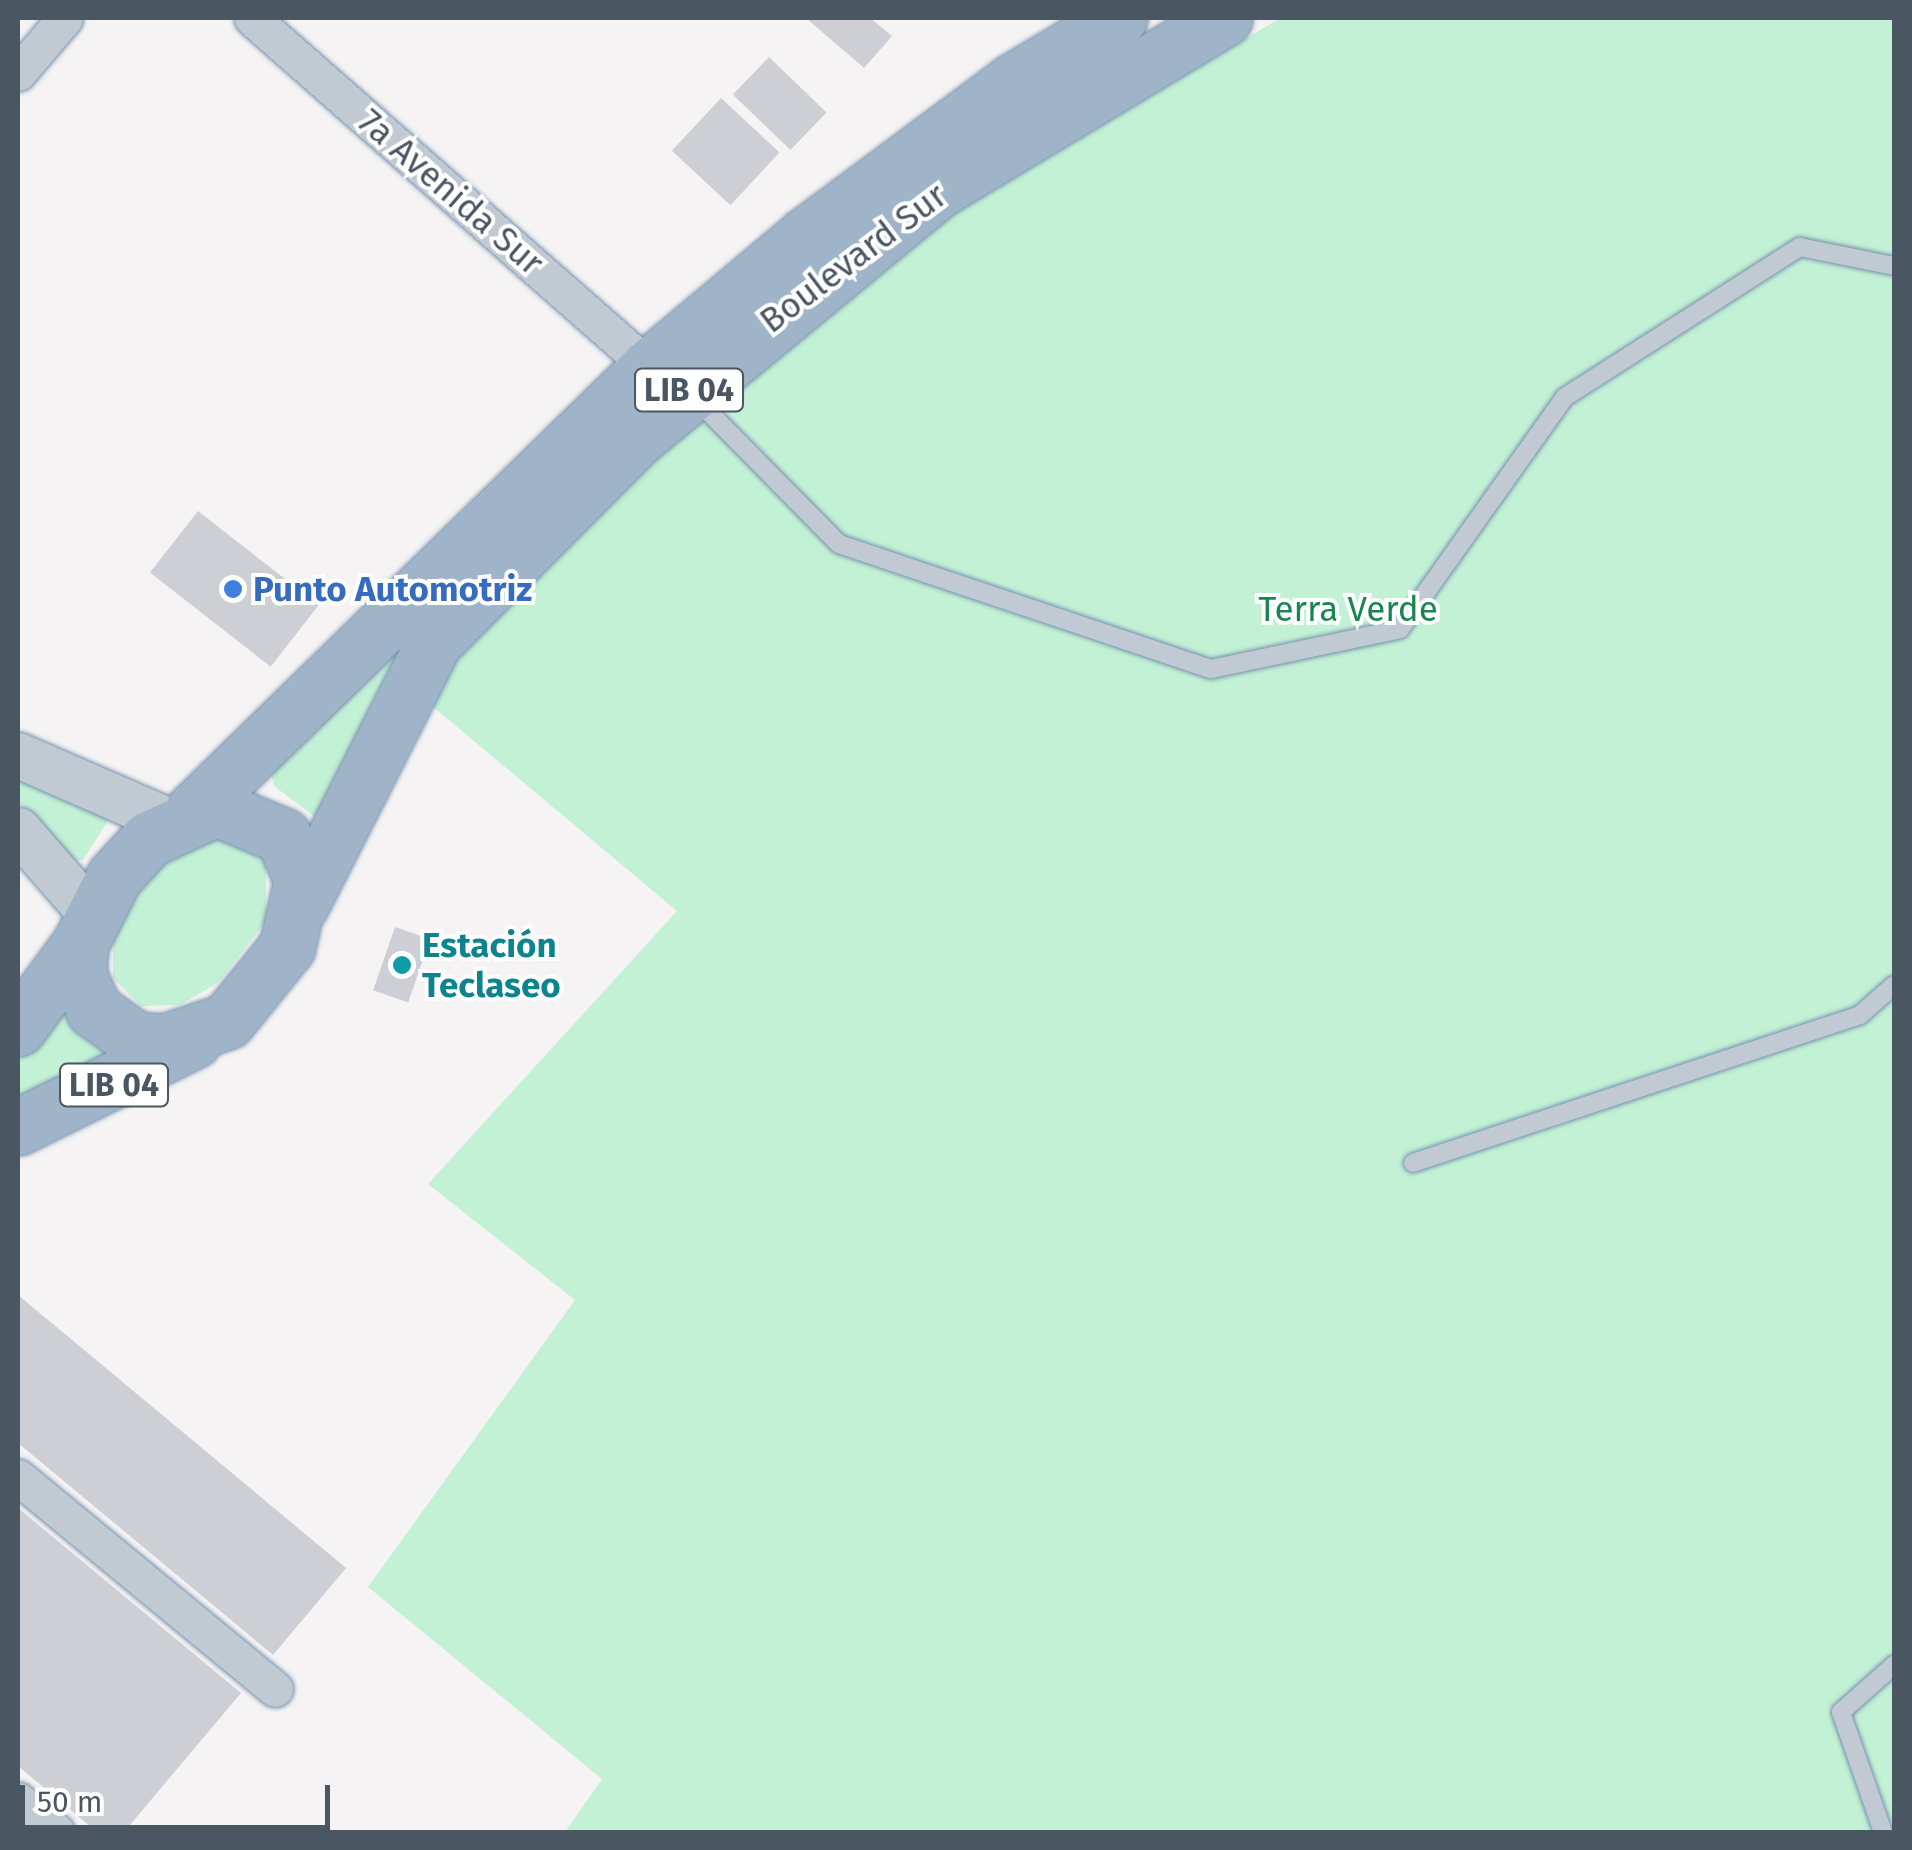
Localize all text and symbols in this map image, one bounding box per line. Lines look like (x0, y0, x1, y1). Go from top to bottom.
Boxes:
street label: 7a Avenida Sur (350, 100, 552, 284)
street label: Boulevard Sur (752, 174, 954, 342)
road number: LIB 04 (634, 363, 744, 417)
place label: Punto Automotriz (253, 568, 532, 610)
marker: Punto Automotriz (222, 578, 244, 600)
park label: Terra Verde (1258, 588, 1438, 630)
place label: Estación Teclaseo (422, 924, 561, 1006)
marker: Estación Teclaseo (391, 954, 413, 976)
road number: LIB 04 (59, 1058, 169, 1112)
scale bar (25, 1765, 335, 1827)
text: 50 m (37, 1784, 102, 1820)

